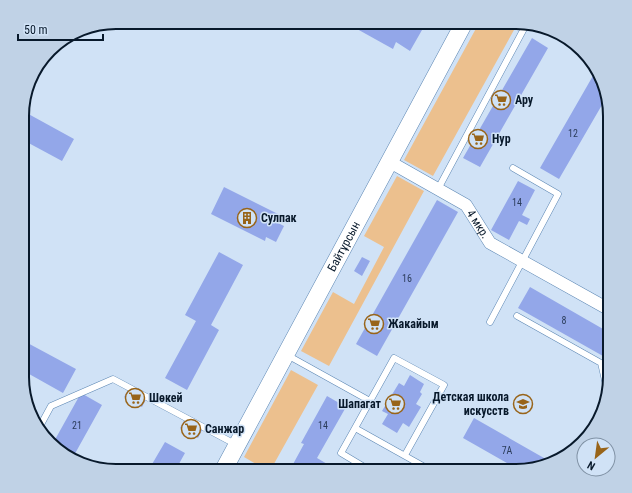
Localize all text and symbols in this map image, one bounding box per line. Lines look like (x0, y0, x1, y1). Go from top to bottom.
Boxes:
scale bar (18, 16, 103, 42)
text: 50 m (24, 23, 48, 37)
supermarket icon: Ару (490, 89, 512, 111)
place label: Ару (515, 93, 534, 107)
supermarket icon: Нур (467, 128, 489, 150)
house number: 12 (568, 128, 578, 139)
place label: Нур (492, 132, 511, 146)
house number: 14 (512, 197, 522, 208)
building icon: Сулпак (236, 207, 258, 229)
street label: 4 мкр. (464, 207, 492, 241)
place label: Сулпак (261, 211, 297, 225)
street label: Байтұрсын (325, 219, 363, 274)
house number: 16 (402, 273, 412, 284)
supermarket icon: Жакайым (363, 313, 385, 335)
house number: 8 (562, 315, 567, 326)
place label: Жакайым (388, 317, 439, 331)
supermarket icon: Шөкей (124, 387, 146, 409)
place label: Детская школа искусств (433, 390, 509, 418)
place label: Шөкей (149, 391, 183, 405)
supermarket icon: Шапагат (384, 393, 406, 415)
school or university icon: Детская школа искусств (512, 393, 534, 415)
place label: Шапагат (338, 397, 382, 411)
supermarket icon: Санжар (180, 418, 202, 440)
house number: 21 (72, 420, 82, 431)
house number: 14 (318, 420, 328, 431)
place label: Санжар (205, 422, 244, 436)
north arrow (576, 437, 616, 477)
house number: 7А (502, 445, 513, 456)
text: N (585, 458, 597, 473)

